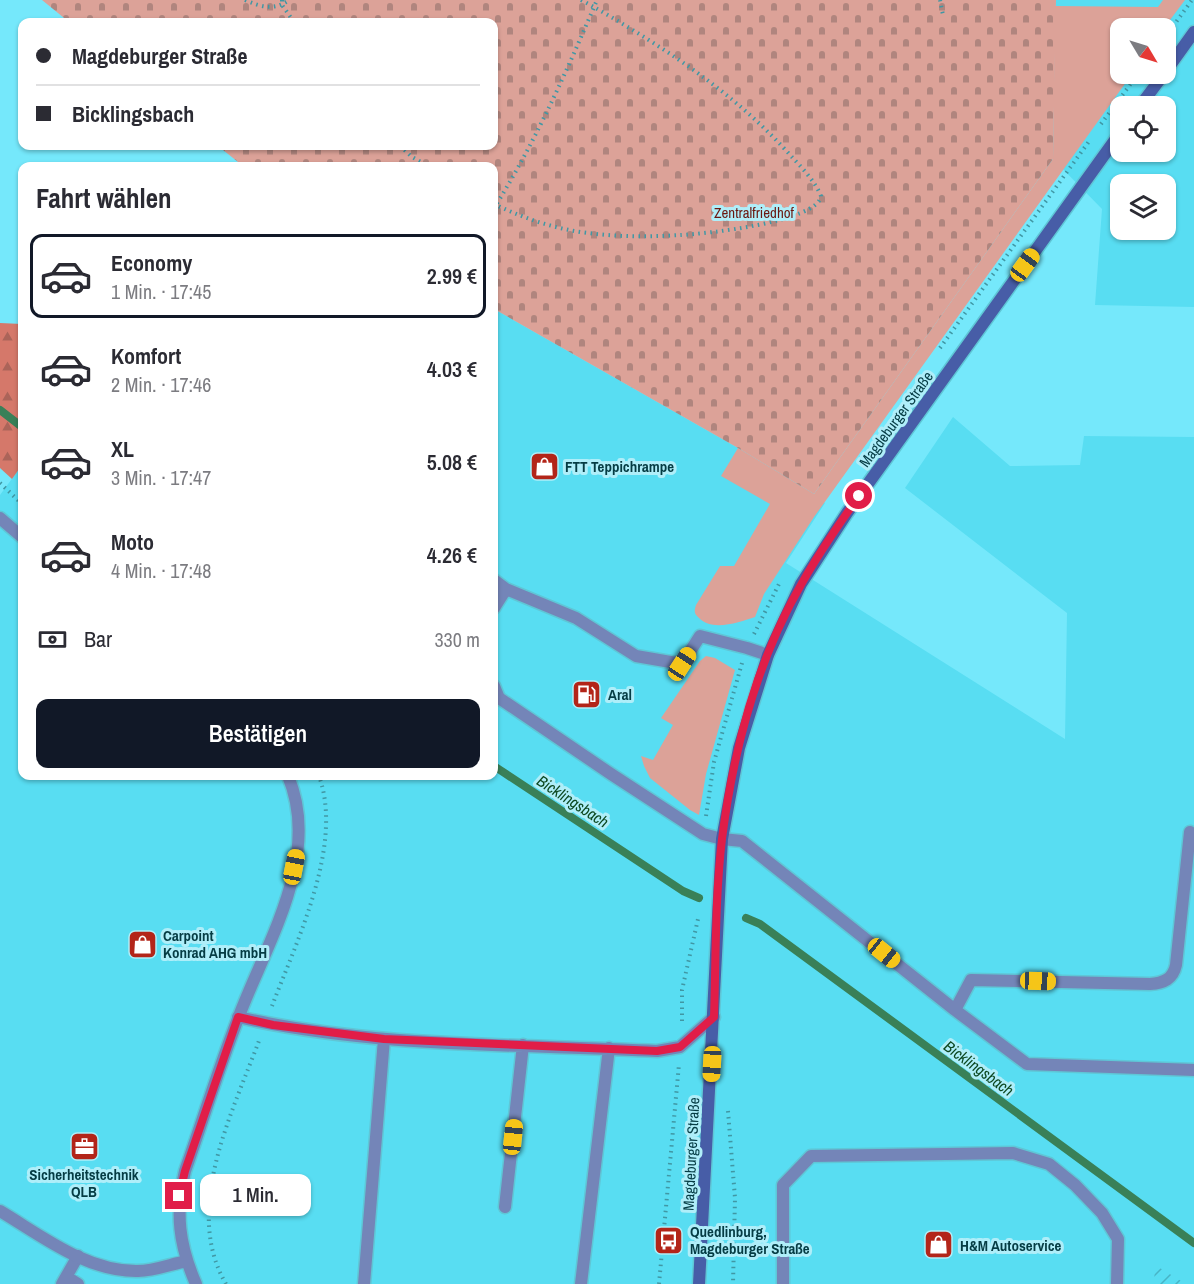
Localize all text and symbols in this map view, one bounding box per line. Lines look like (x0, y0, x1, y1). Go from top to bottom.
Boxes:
north arrow (1110, 18, 1176, 84)
map controls (1110, 18, 1176, 240)
text: Magdeburger Straße (72, 41, 247, 71)
button: locate (1110, 96, 1176, 162)
text: Bicklingsbach (72, 99, 194, 129)
button: layers (1110, 174, 1176, 240)
text: Fahrt wählen (36, 180, 172, 216)
park label: Zentralfriedhof (714, 202, 795, 223)
car (1007, 245, 1043, 285)
text: Economy (111, 248, 192, 278)
icon: car (39, 249, 93, 303)
text: 2.99 € (427, 261, 477, 291)
text: 1 Min. · 17:45 (111, 278, 211, 305)
text: Komfort (111, 341, 181, 371)
icon: car (39, 342, 93, 396)
text: 4.03 € (427, 354, 477, 384)
street label: Magdeburger Straße (854, 367, 938, 471)
text: 2 Min. · 17:46 (111, 371, 211, 398)
text: XL (111, 434, 134, 464)
icon: car (39, 435, 93, 489)
text: 5.08 € (427, 447, 477, 477)
shop icon: FTT Teppichrampe (528, 450, 560, 482)
place label: FTT Teppichrampe (565, 456, 674, 477)
text: 3 Min. · 17:47 (111, 464, 211, 491)
route start (845, 482, 872, 509)
text: Moto (111, 527, 154, 557)
icon: car (39, 528, 93, 582)
text: 4.26 € (427, 540, 477, 570)
text: 4 Min. · 17:48 (111, 557, 211, 584)
icon: cash (36, 623, 69, 656)
text: Bar (84, 624, 112, 654)
text: 330 m (434, 626, 480, 653)
car (665, 644, 699, 684)
fuel station icon: Aral (571, 678, 603, 710)
place label: Aral (608, 684, 632, 705)
button: Bestätigen (36, 699, 480, 768)
water label: Bicklingsbach (533, 770, 613, 832)
car (282, 848, 306, 886)
place label: Carpoint Konrad AHG mbH (163, 925, 267, 963)
shop icon: Carpoint Konrad AHG mbH (126, 928, 158, 960)
car (864, 935, 904, 971)
car (1020, 971, 1056, 991)
water label: Bicklingsbach (939, 1035, 1019, 1101)
car (702, 1046, 722, 1082)
street label: Magdeburger Straße (678, 1097, 704, 1211)
car (502, 1118, 524, 1156)
office icon: Sicherheitstechnik QLB (68, 1131, 100, 1163)
place label: Sicherheitstechnik QLB (29, 1164, 139, 1202)
callout: 1 Min. (200, 1175, 311, 1217)
text: 1 Min. (232, 1181, 279, 1208)
route end (165, 1182, 192, 1209)
place label: Quedlinburg, Magdeburger Straße (690, 1221, 810, 1259)
bus stop icon: Quedlinburg, Magdeburger Straße (653, 1224, 685, 1256)
shop icon: H&M Autoservice (923, 1229, 955, 1261)
place label: H&M Autoservice (960, 1235, 1062, 1256)

